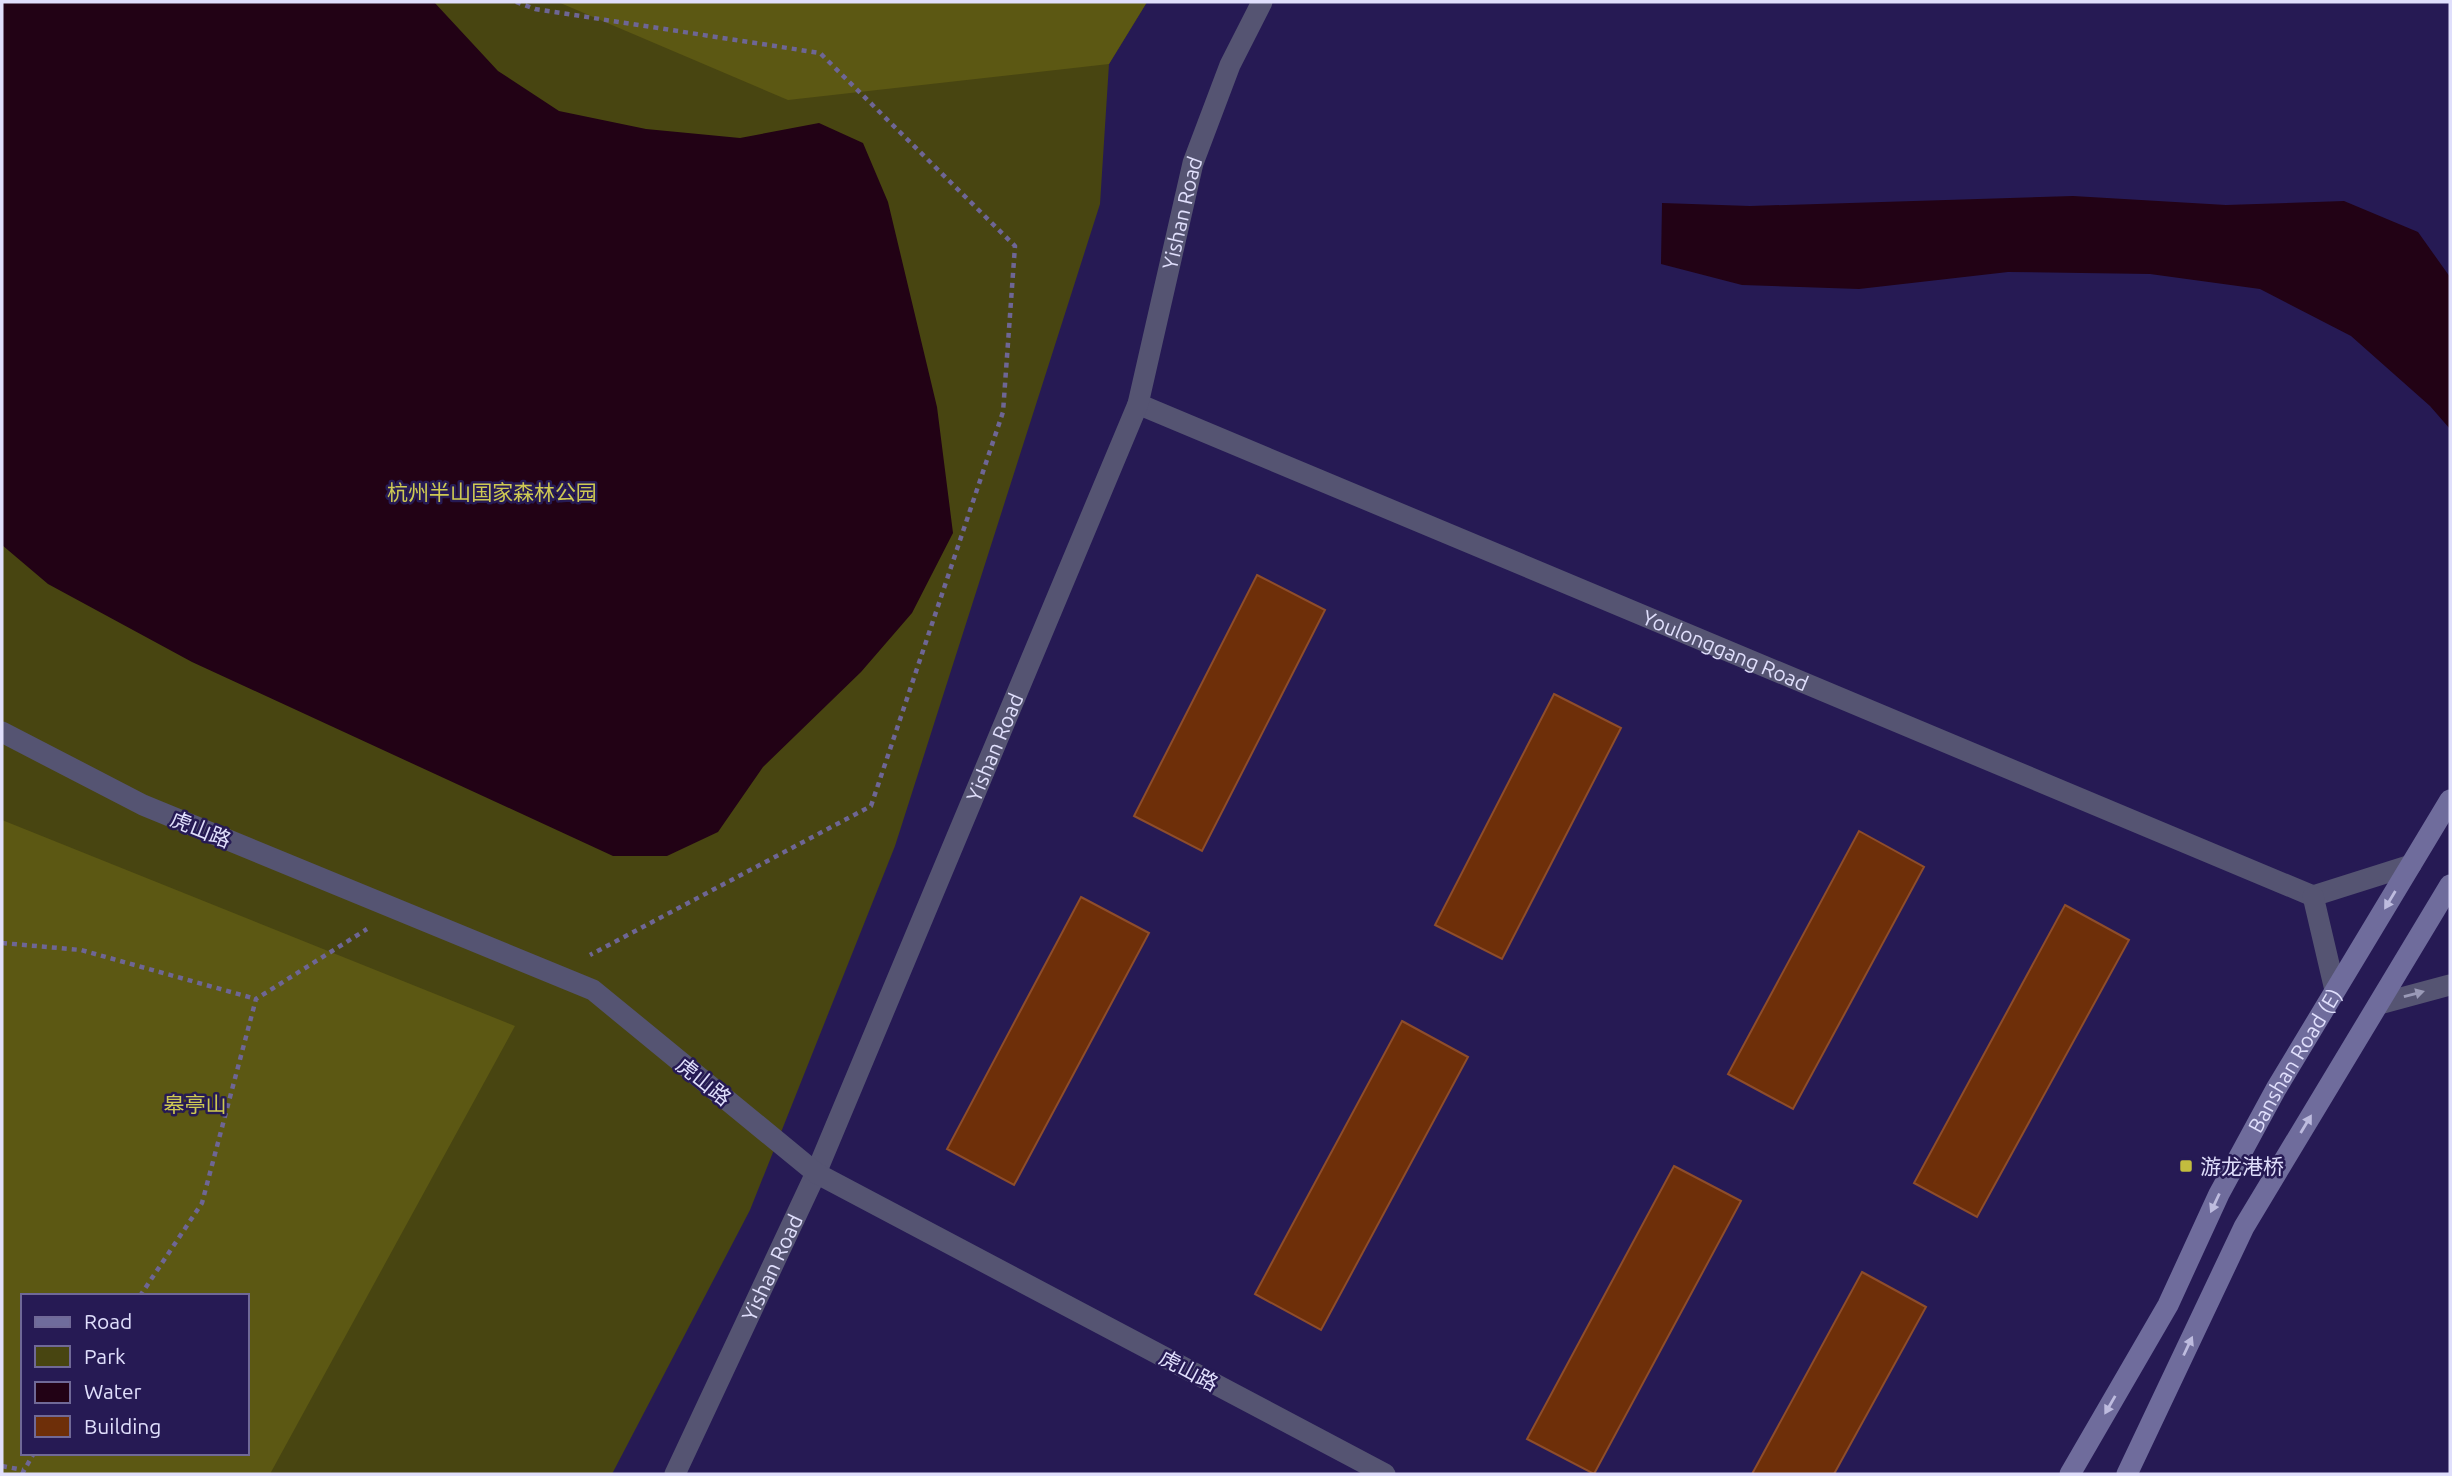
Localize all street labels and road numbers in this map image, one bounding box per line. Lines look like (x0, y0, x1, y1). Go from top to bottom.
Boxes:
street label: Yishan Road (1157, 153, 1206, 272)
street label: Youlonggang Road (1639, 605, 1812, 695)
street label: Yishan Road (961, 689, 1028, 805)
street label: 虎山路 (167, 806, 235, 852)
street label: Banshan Road (E) (2243, 984, 2346, 1137)
street label: 虎山路 (672, 1052, 736, 1110)
street label: Yishan Road (736, 1210, 807, 1325)
street label: 虎山路 (1156, 1345, 1222, 1395)

